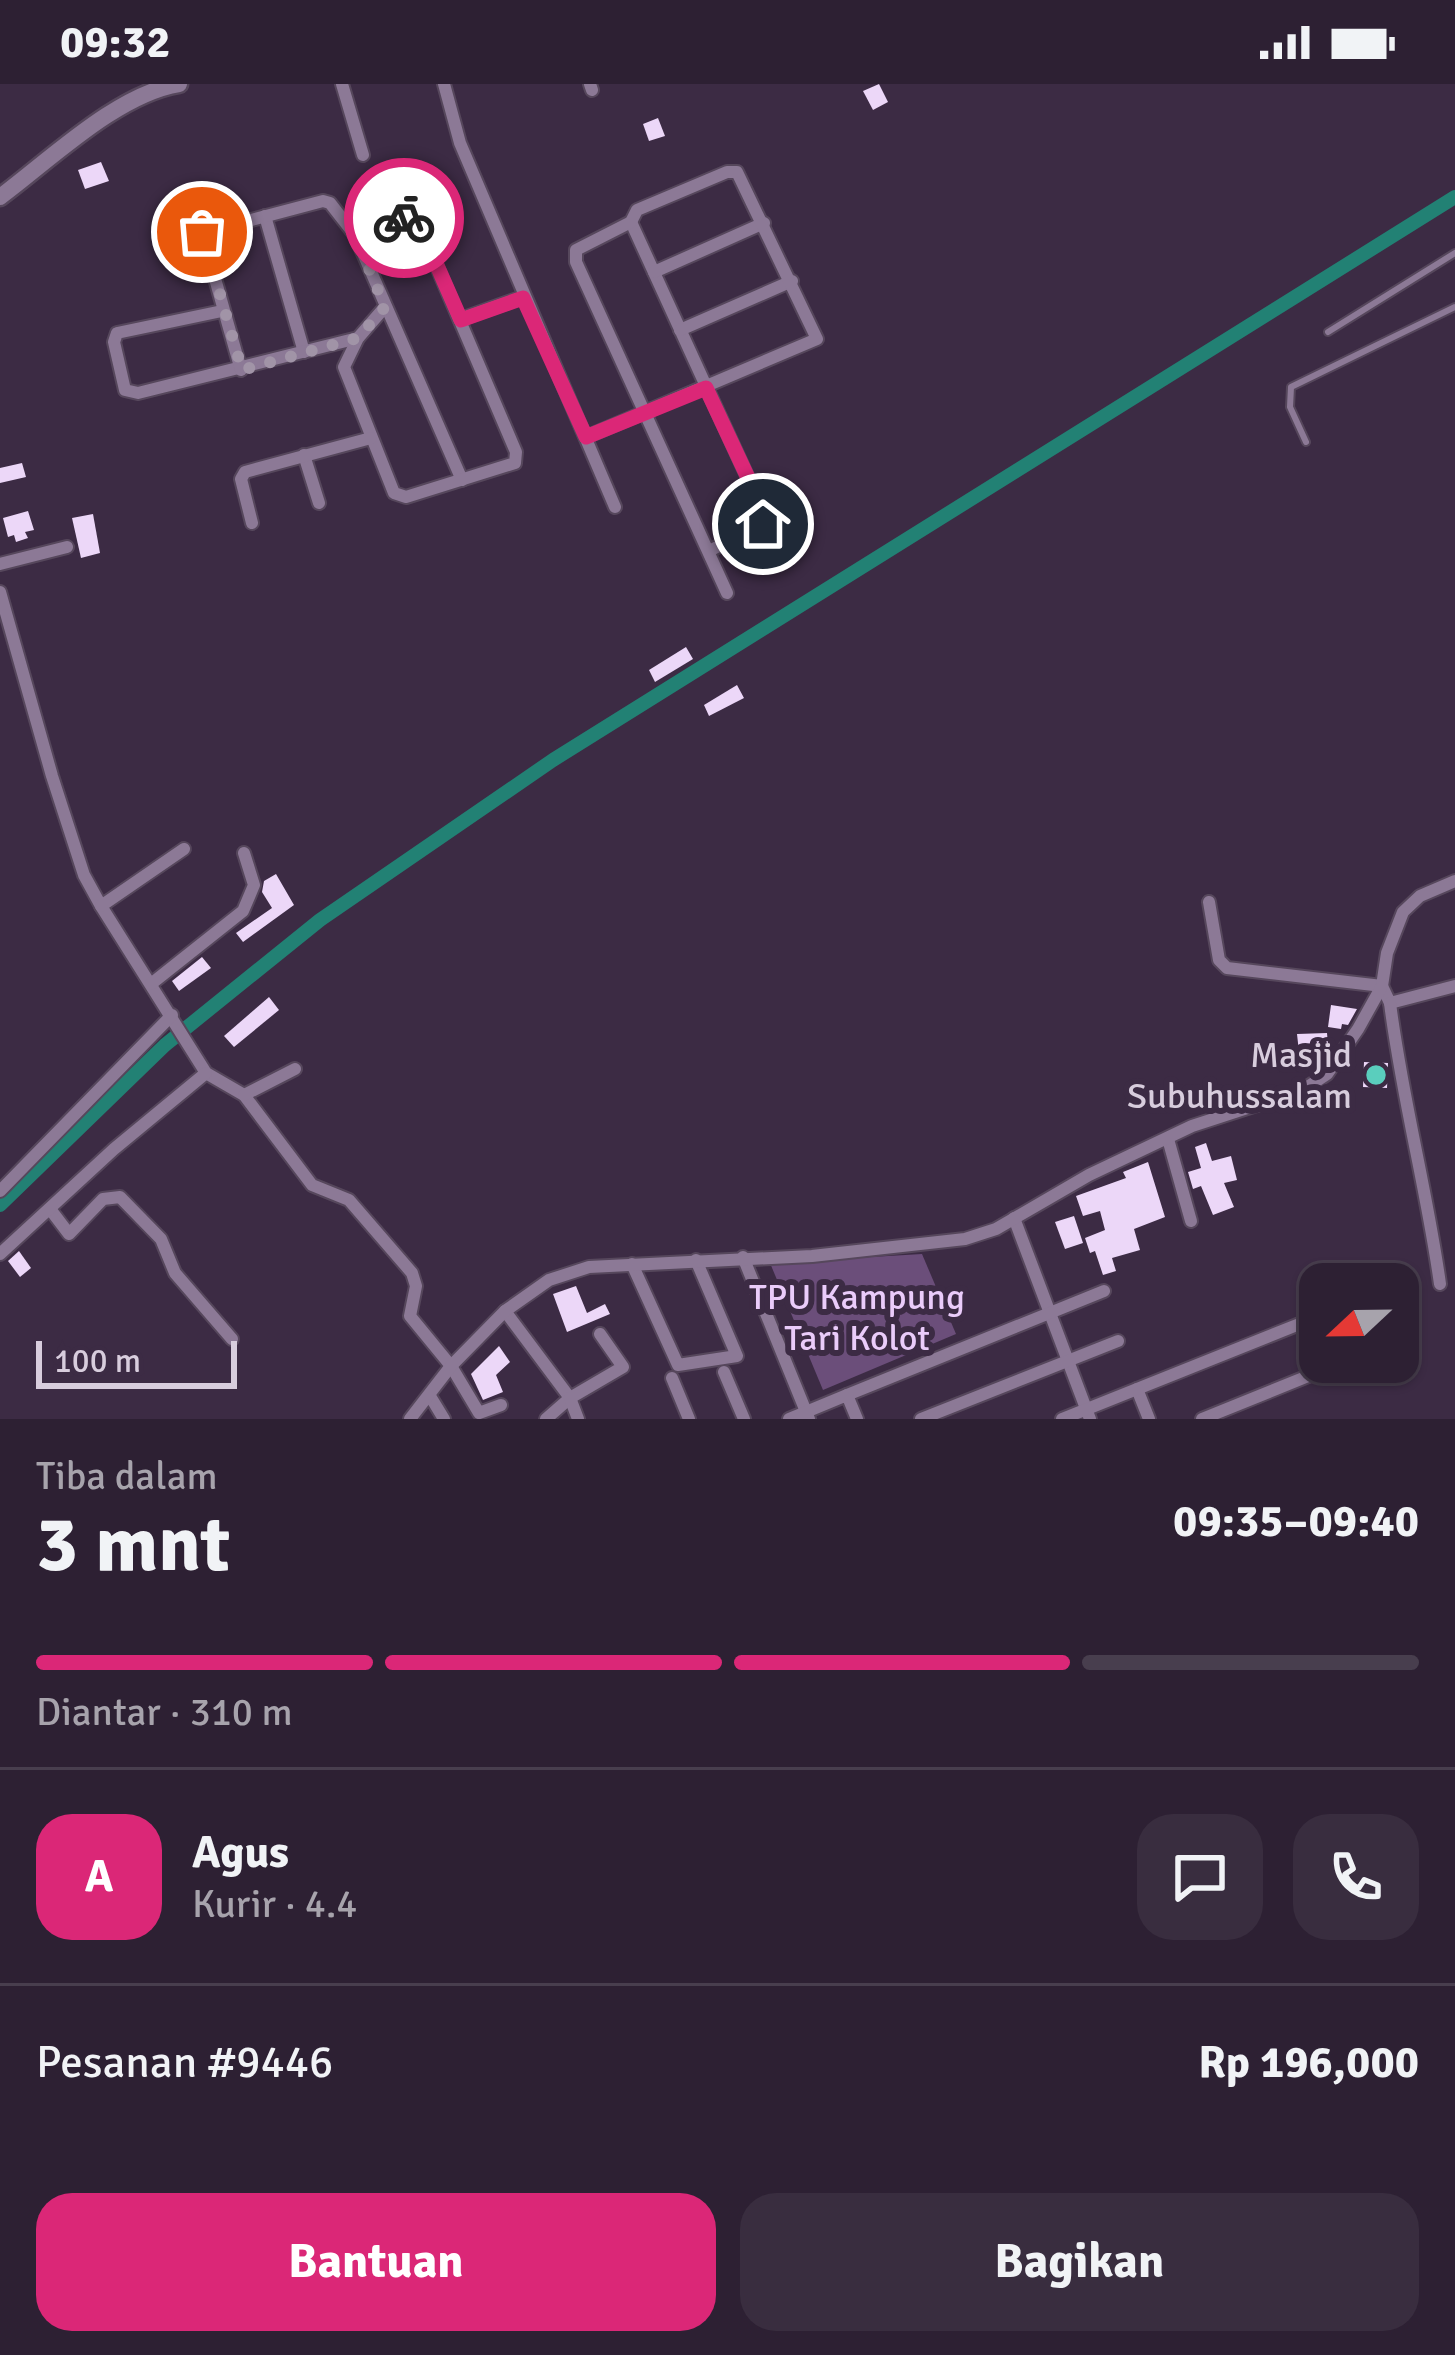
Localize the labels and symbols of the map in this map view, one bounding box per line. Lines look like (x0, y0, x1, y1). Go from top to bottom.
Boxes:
courier (344, 158, 464, 278)
pin (151, 181, 253, 283)
pin (712, 473, 814, 575)
place label: Masjid Subuhussalam (1127, 1033, 1352, 1119)
marker: Masjid Subuhussalam (1363, 1062, 1389, 1088)
north arrow (1299, 1263, 1419, 1383)
park label: TPU Kampung Tari Kolot (749, 1275, 965, 1361)
scale bar (36, 1335, 237, 1388)

